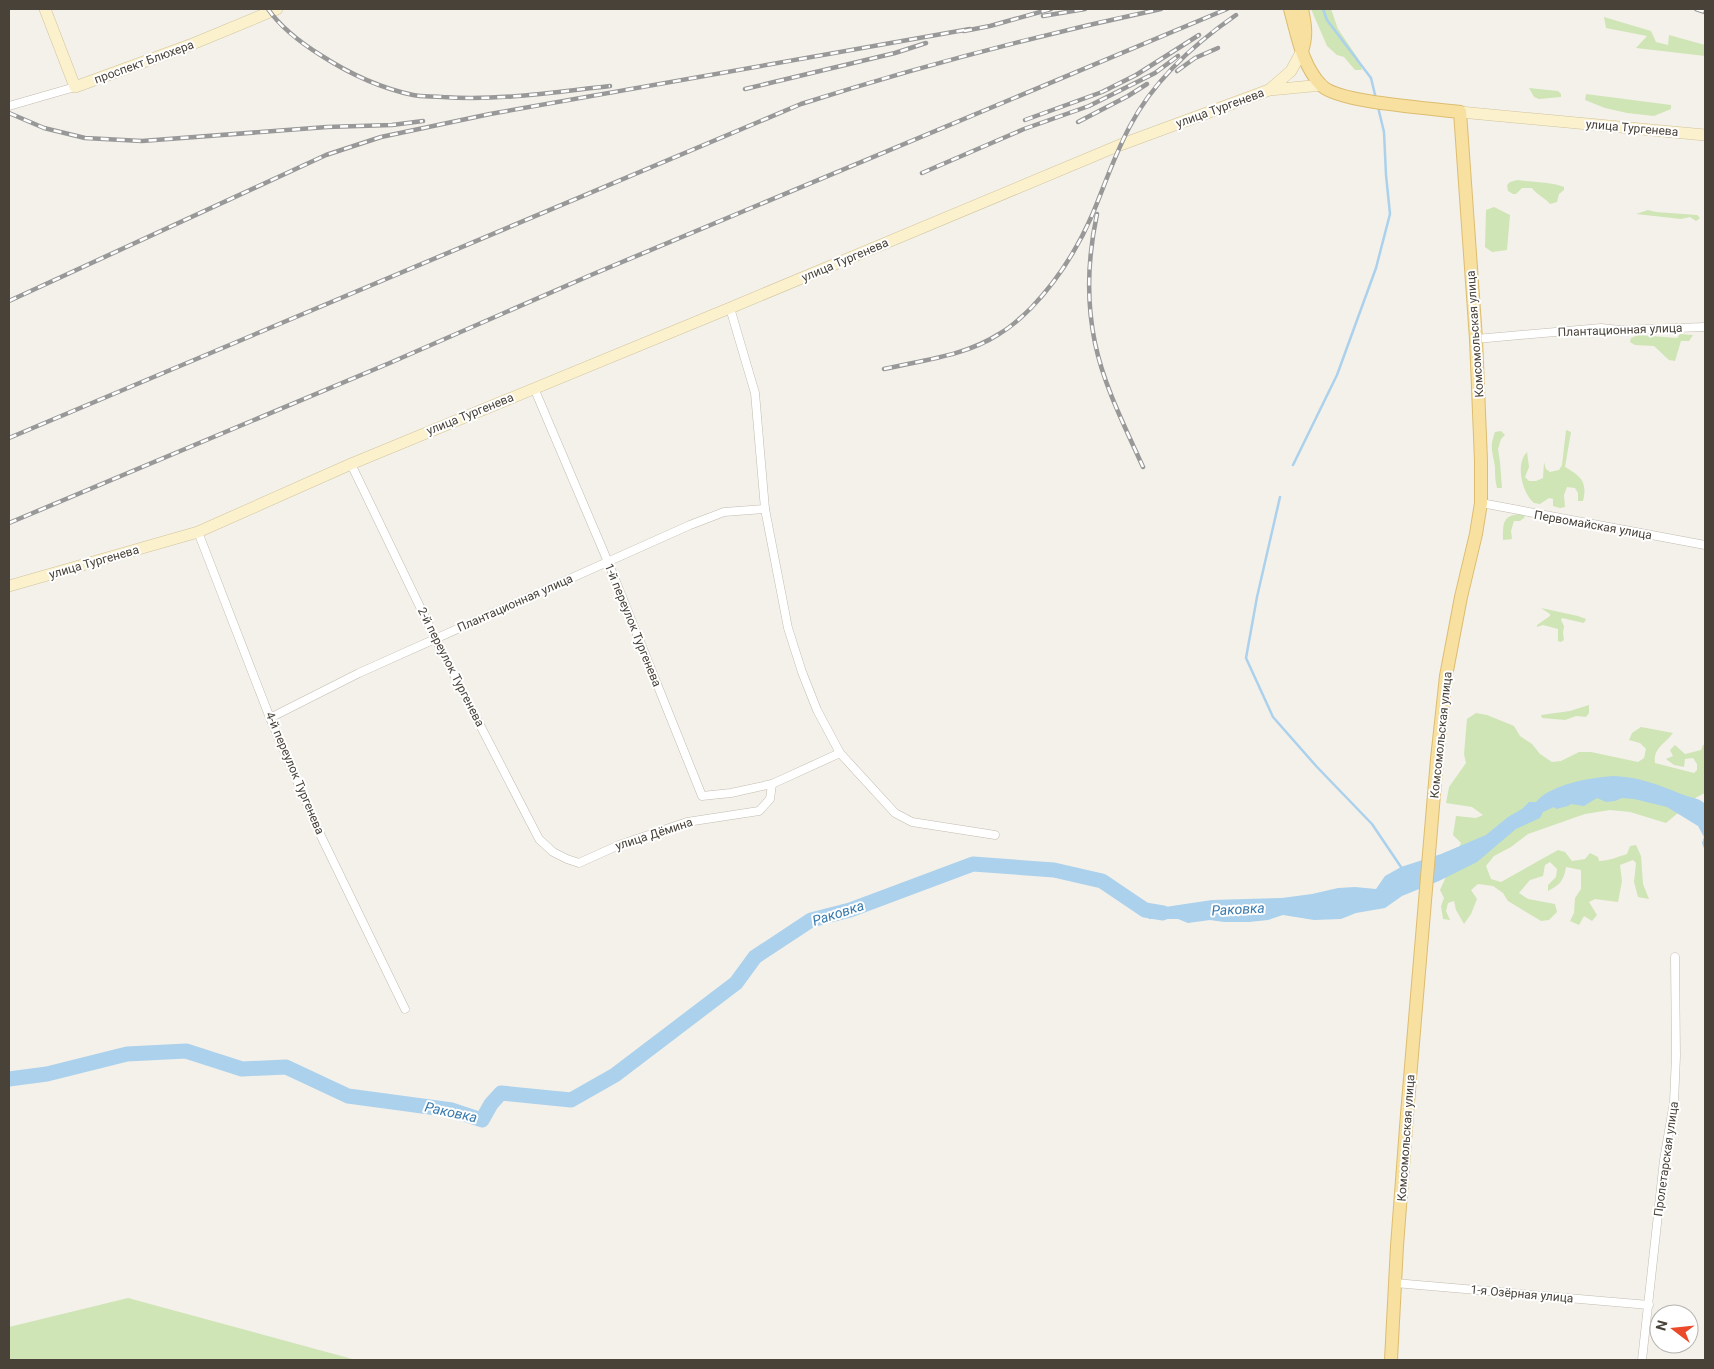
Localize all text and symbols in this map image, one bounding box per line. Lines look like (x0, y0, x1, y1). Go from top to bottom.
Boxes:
street label: проспект Блюхера (92, 37, 196, 87)
street label: улица Тургенева (1174, 86, 1266, 130)
street label: улица Тургенева (1585, 117, 1679, 139)
street label: улица Тургенева (800, 235, 890, 285)
street label: Комсомольская улица (1464, 270, 1486, 398)
street label: Плантационная улица (1557, 321, 1683, 339)
street label: улица Тургенева (424, 390, 516, 438)
street label: Первомайская улица (1533, 508, 1653, 542)
street label: улица Тургенева (47, 542, 141, 582)
street label: 1-й переулок Тургенева (602, 561, 664, 689)
street label: Плантационная улица (455, 571, 575, 635)
street label: 2-й переулок Тургенева (415, 605, 487, 729)
street label: Комсомольская улица (1427, 671, 1455, 799)
street label: 4-й переулок Тургенева (263, 710, 327, 836)
street label: улица Дёмина (614, 815, 694, 853)
water label: Раковка (810, 897, 866, 929)
water label: Раковка (1211, 900, 1265, 918)
street label: Комсомольская улица (1395, 1074, 1417, 1202)
water label: Раковка (423, 1099, 479, 1125)
street label: Пролетарская улица (1651, 1101, 1681, 1217)
street label: 1-я Озёрная улица (1470, 1283, 1574, 1305)
north arrow (1649, 1304, 1699, 1354)
text: N (1652, 1318, 1671, 1332)

